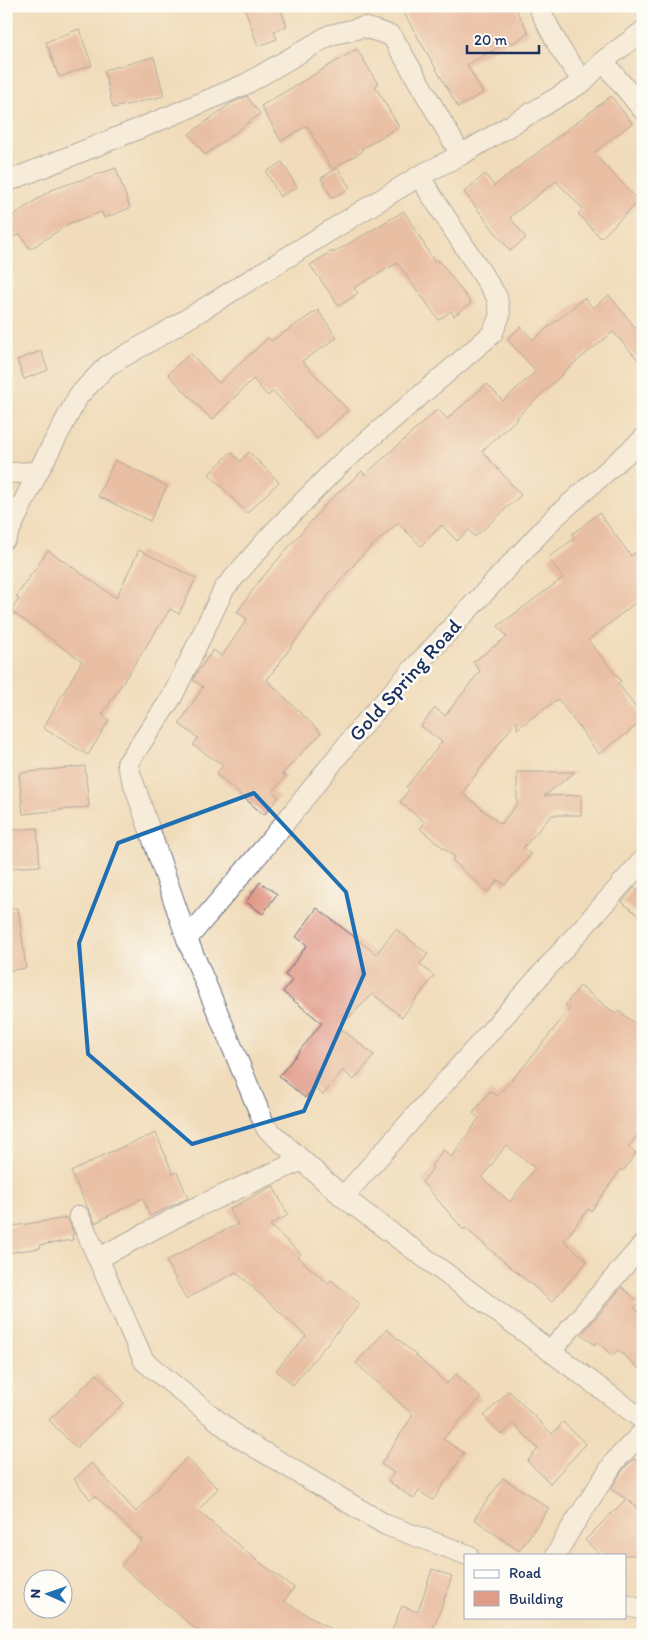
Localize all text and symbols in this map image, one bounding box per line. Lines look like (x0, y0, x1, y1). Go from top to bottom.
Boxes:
scale bar (467, 22, 539, 54)
text: 20 m (474, 31, 508, 49)
street label: Gold Spring Road (343, 613, 466, 746)
legend (464, 1554, 626, 1618)
text: Road (509, 1564, 542, 1582)
north arrow (22, 1568, 72, 1618)
text: N (27, 1589, 44, 1599)
text: Building (509, 1590, 563, 1608)

